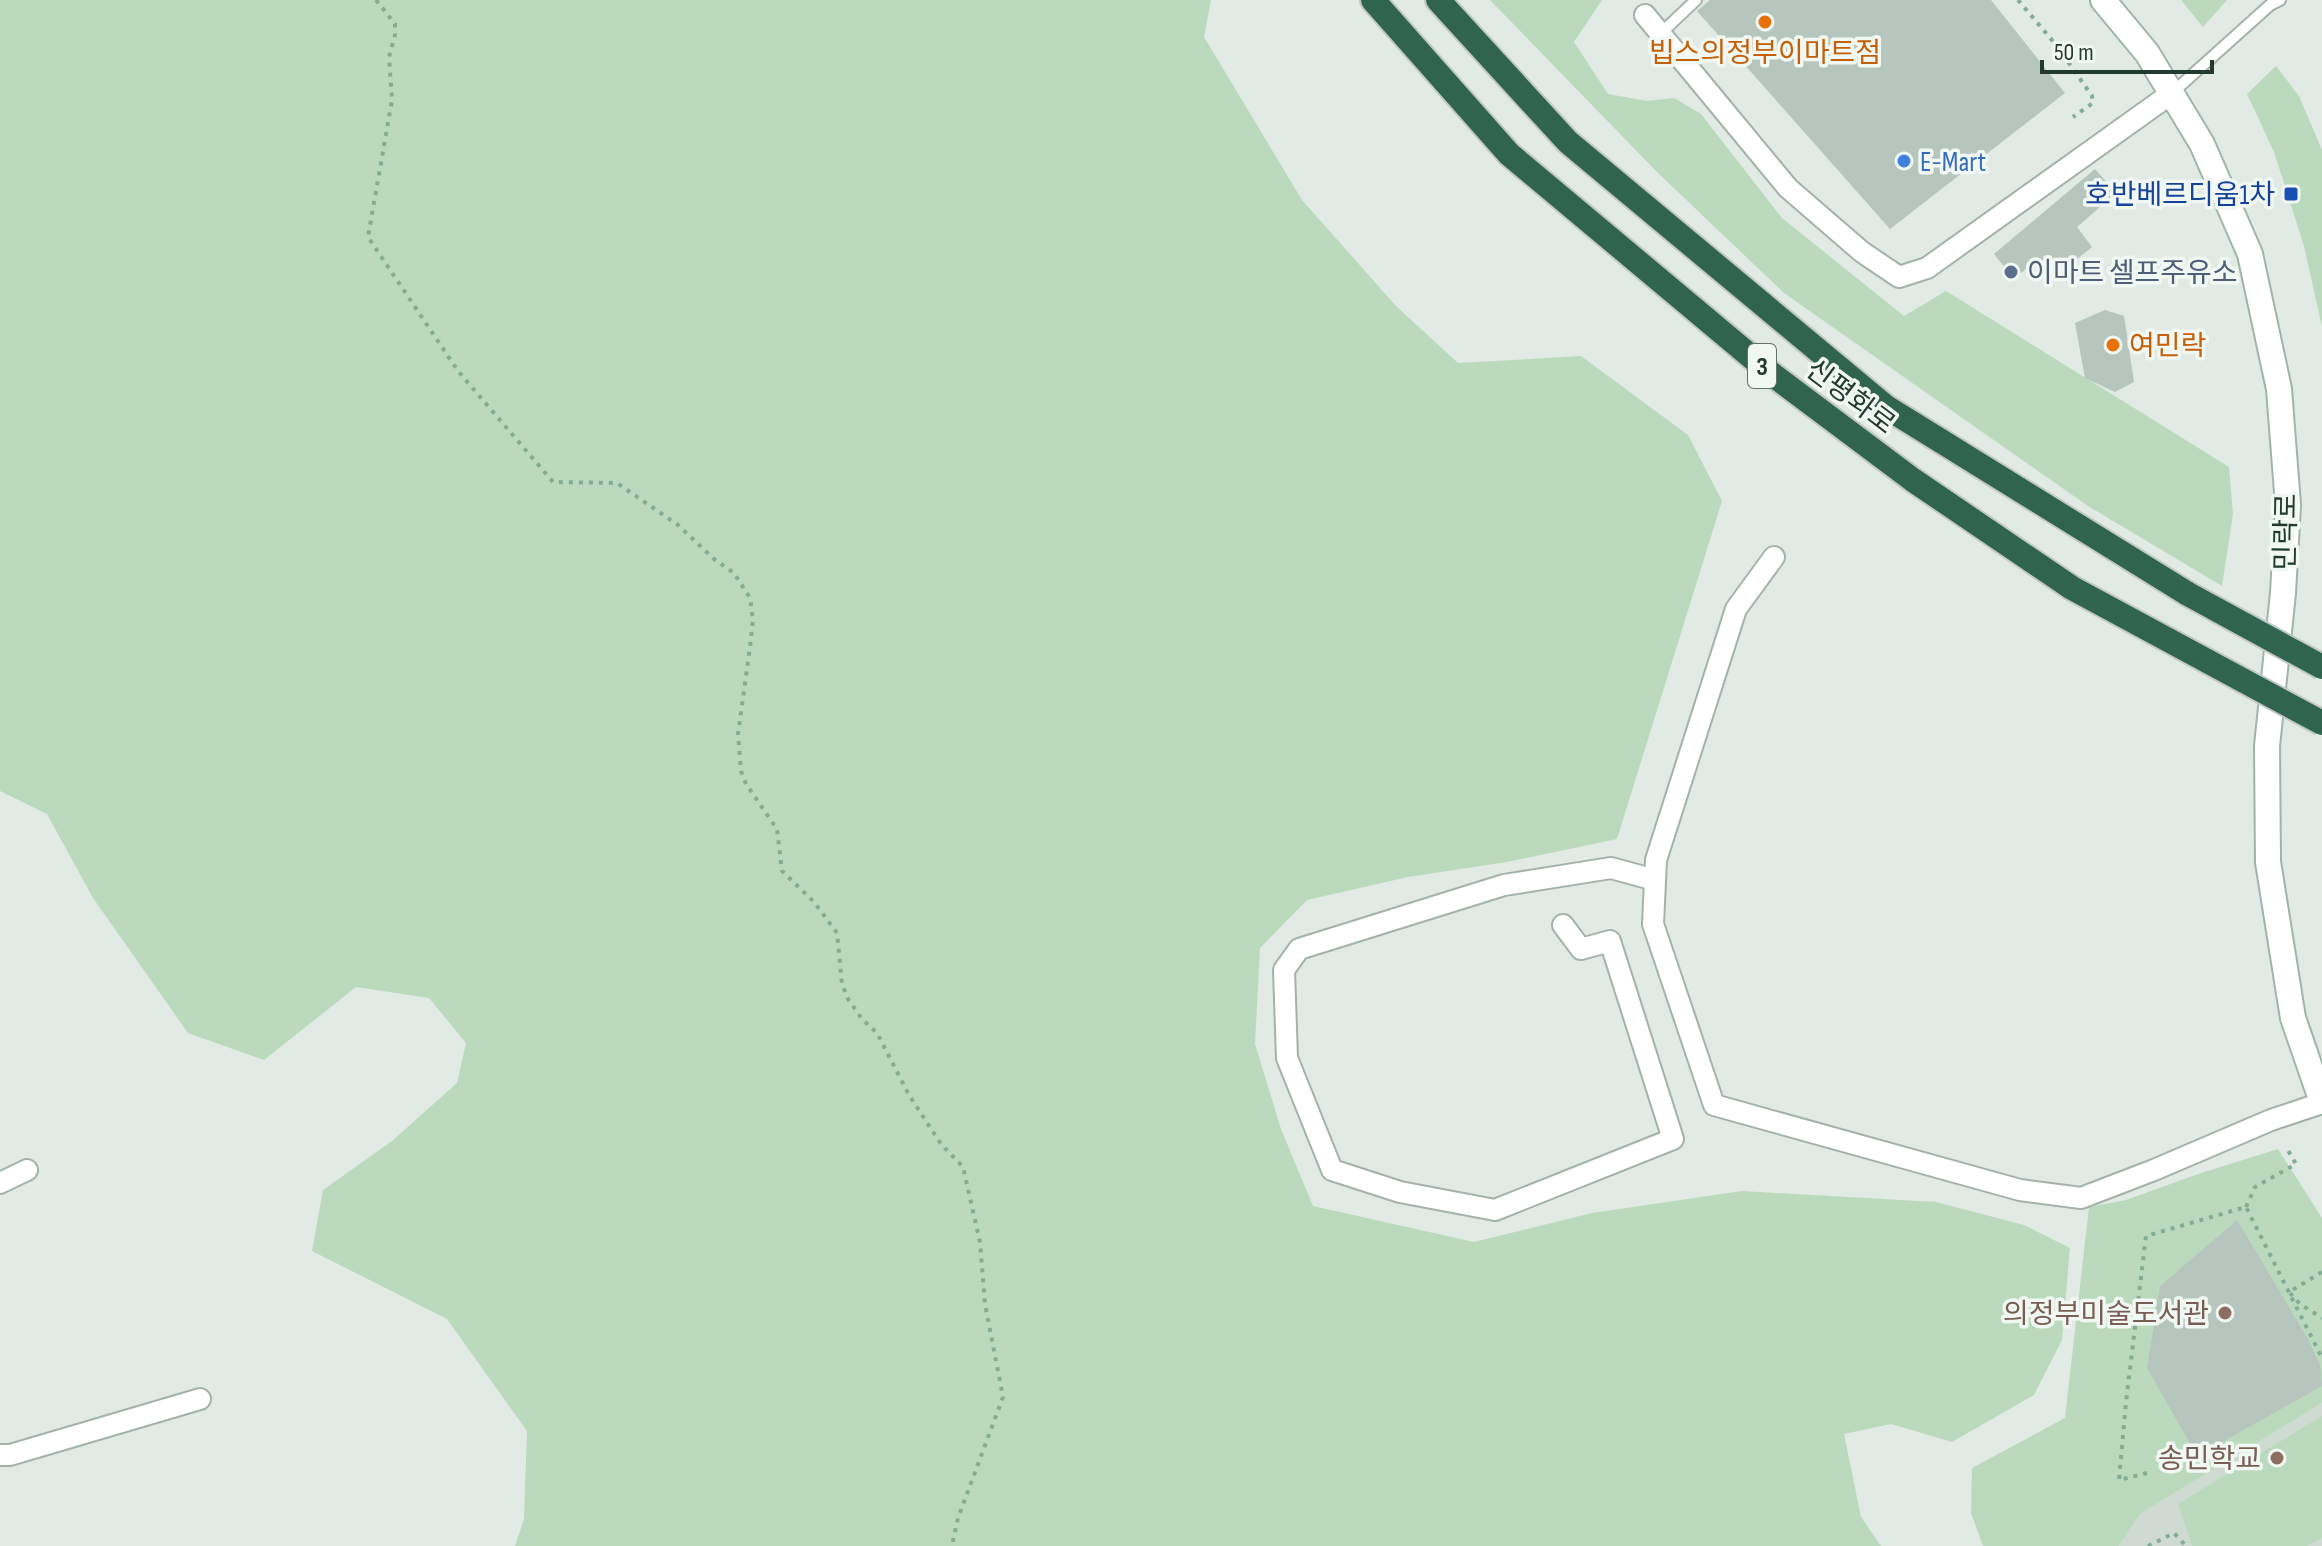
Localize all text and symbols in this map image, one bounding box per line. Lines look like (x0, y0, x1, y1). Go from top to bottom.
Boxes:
marker: 빕스의정부이마트점 (1756, 13, 1774, 31)
scale bar (2042, 24, 2212, 74)
place label: 빕스의정부이마트점 (1649, 37, 1881, 70)
text: 50 m (2054, 38, 2094, 67)
place label: E-Mart (1920, 146, 1986, 179)
marker: E-Mart (1895, 152, 1913, 170)
place label: 호반베르디움1차 (2085, 179, 2275, 212)
marker: 호반베르디움1차 (2282, 185, 2300, 203)
place label: 이마트 셀프주유소 (2027, 257, 2238, 290)
marker: 이마트 셀프주유소 (2002, 263, 2020, 281)
place label: 여민락 (2129, 330, 2206, 363)
marker: 여민락 (2104, 336, 2122, 354)
road number: 3 (1748, 344, 1776, 388)
street label: 신평화로 (1799, 353, 1901, 441)
street label: 민락로 (2269, 493, 2304, 571)
place label: 의정부미술도서관 (2003, 1298, 2209, 1331)
marker: 의정부미술도서관 (2216, 1304, 2234, 1322)
place label: 송민학교 (2158, 1443, 2261, 1476)
marker: 송민학교 (2268, 1449, 2286, 1467)

